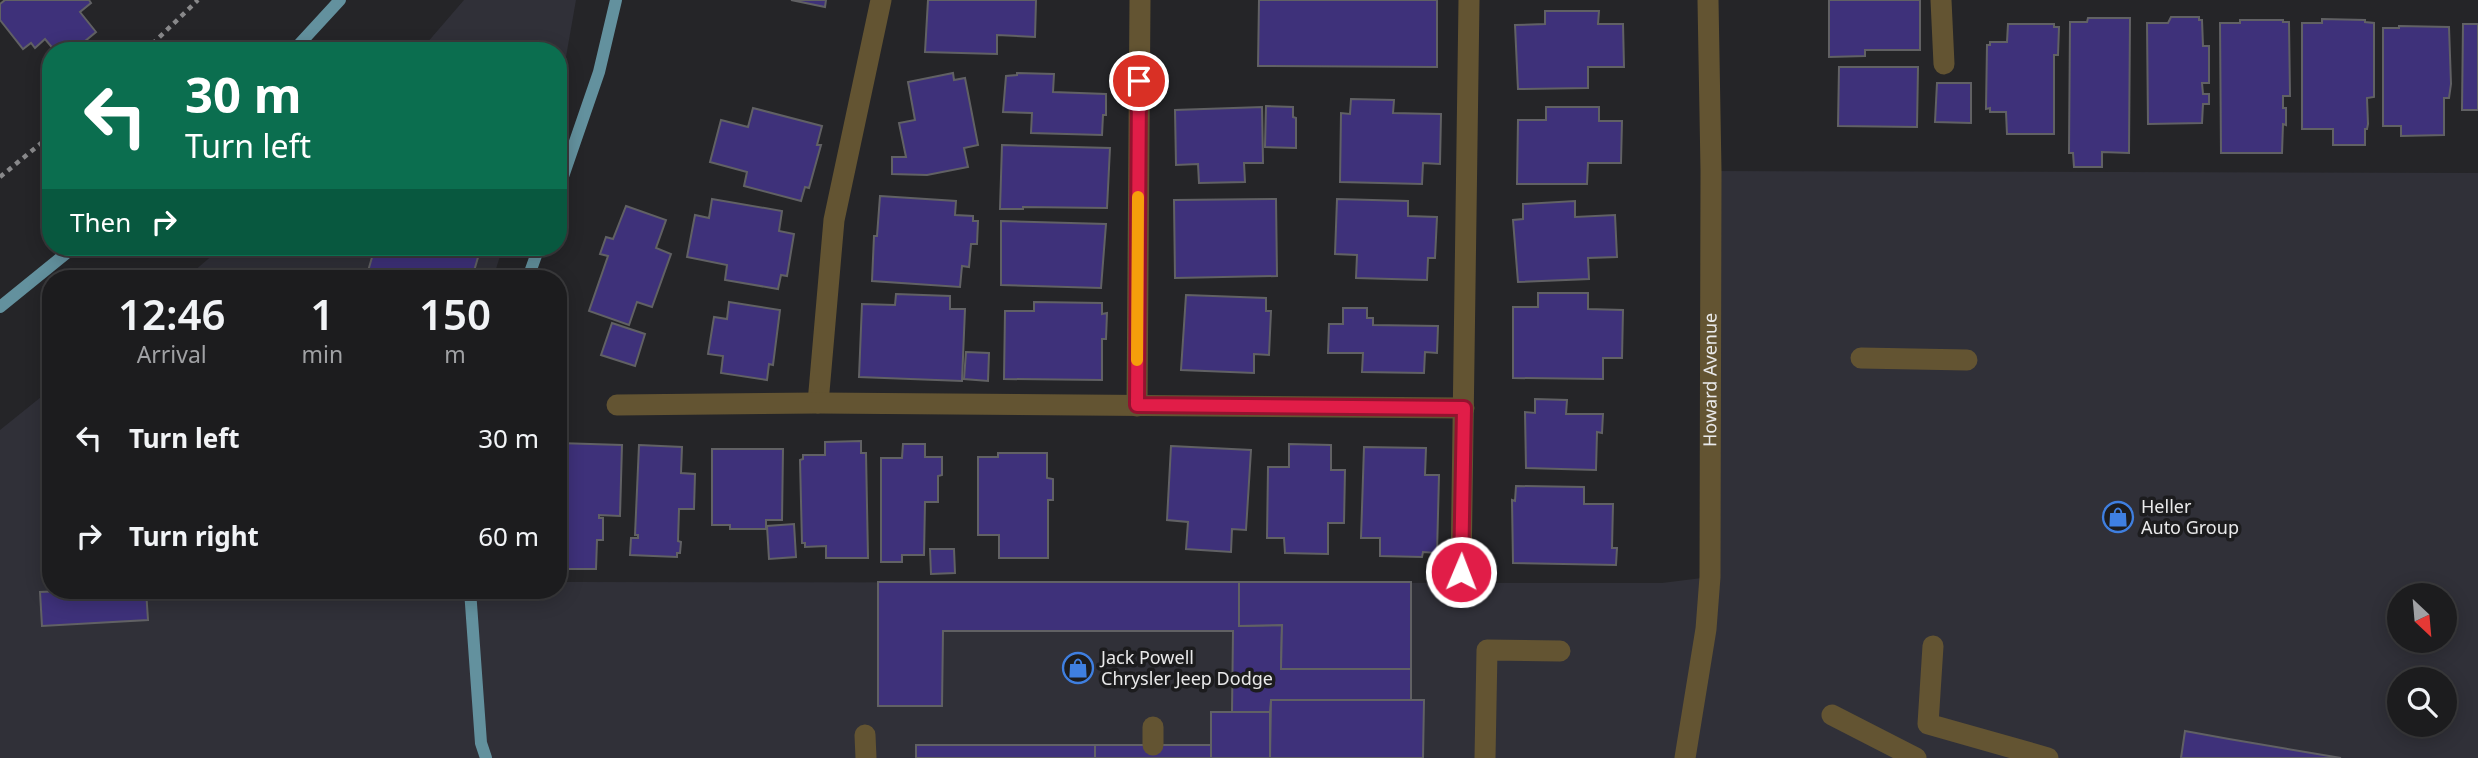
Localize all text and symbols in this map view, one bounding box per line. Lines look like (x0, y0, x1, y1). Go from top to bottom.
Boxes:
pin (1109, 51, 1169, 111)
text: 30 m (185, 61, 302, 127)
icon: arrive (1120, 62, 1158, 100)
icon: left (70, 70, 161, 161)
text: Turn left (185, 124, 311, 167)
icon: right (145, 203, 183, 241)
text: Then (70, 204, 131, 240)
text: 12:46 (118, 285, 226, 342)
text: 1 (310, 285, 334, 342)
text: 150 (419, 285, 491, 342)
street label: Howard Avenue (1697, 313, 1722, 447)
text: Arrival (137, 338, 207, 370)
text: min (301, 338, 343, 370)
text: m (444, 338, 466, 370)
icon: left (70, 419, 108, 457)
text: Turn left (129, 420, 240, 456)
text: 30 m (478, 420, 539, 456)
place label: Heller Auto Group (2141, 494, 2239, 539)
shop icon: Heller Auto Group (2101, 500, 2135, 534)
icon: right (70, 517, 108, 555)
text: Turn right (129, 518, 259, 554)
text: 60 m (478, 518, 539, 554)
position arrow (1424, 535, 1498, 609)
north arrow (2387, 583, 2457, 653)
map controls (2387, 583, 2457, 737)
place label: Jack Powell Chrysler Jeep Dodge (1099, 645, 1273, 690)
shop icon: Jack Powell Chrysler Jeep Dodge (1061, 651, 1095, 685)
button: search (2387, 667, 2457, 737)

